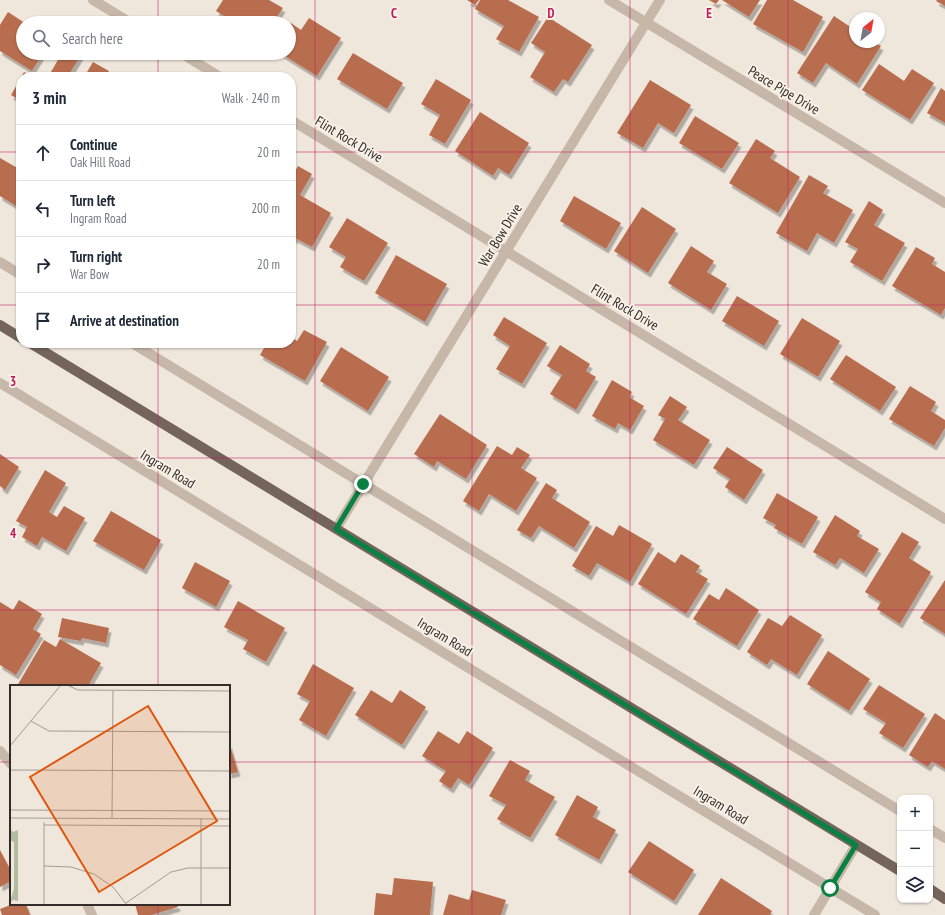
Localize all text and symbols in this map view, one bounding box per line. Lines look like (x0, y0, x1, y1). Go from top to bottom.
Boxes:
text: C (391, 5, 397, 22)
text: D (548, 5, 555, 22)
text: E (706, 5, 712, 22)
north arrow (849, 12, 885, 48)
search box (16, 16, 296, 60)
icon: search (30, 27, 52, 49)
text: Search here (62, 29, 123, 48)
street label: Peace Pipe Drive (745, 62, 823, 119)
text: 3 min (32, 87, 66, 109)
text: Walk · 240 m (222, 90, 280, 107)
street label: Flint Rock Drive (312, 112, 386, 166)
text: Continue (70, 135, 117, 154)
icon: ahead (32, 142, 54, 164)
text: 20 m (257, 144, 280, 161)
text: Oak Hill Road (70, 154, 131, 171)
text: Turn left (70, 191, 115, 210)
icon: left (32, 198, 54, 220)
text: 200 m (251, 200, 280, 217)
street label: War Bow Drive (474, 200, 526, 270)
text: Ingram Road (70, 210, 127, 227)
text: Turn right (70, 247, 122, 266)
icon: right (32, 254, 54, 276)
text: 20 m (257, 256, 280, 273)
text: War Bow (70, 266, 109, 283)
street label: Flint Rock Drive (588, 280, 662, 334)
icon: arrive (32, 310, 54, 332)
text: Arrive at destination (70, 311, 179, 330)
text: 3 (10, 373, 16, 390)
street label: Ingram Road (137, 446, 199, 492)
route end (354, 475, 372, 493)
text: 4 (10, 525, 17, 542)
street label: Ingram Road (414, 614, 476, 660)
inset map (10, 685, 230, 905)
street label: Ingram Road (690, 782, 752, 828)
map controls (897, 795, 933, 903)
button: + (897, 795, 933, 831)
button: − (897, 831, 933, 867)
button: layers (897, 867, 933, 903)
route start (821, 879, 839, 897)

